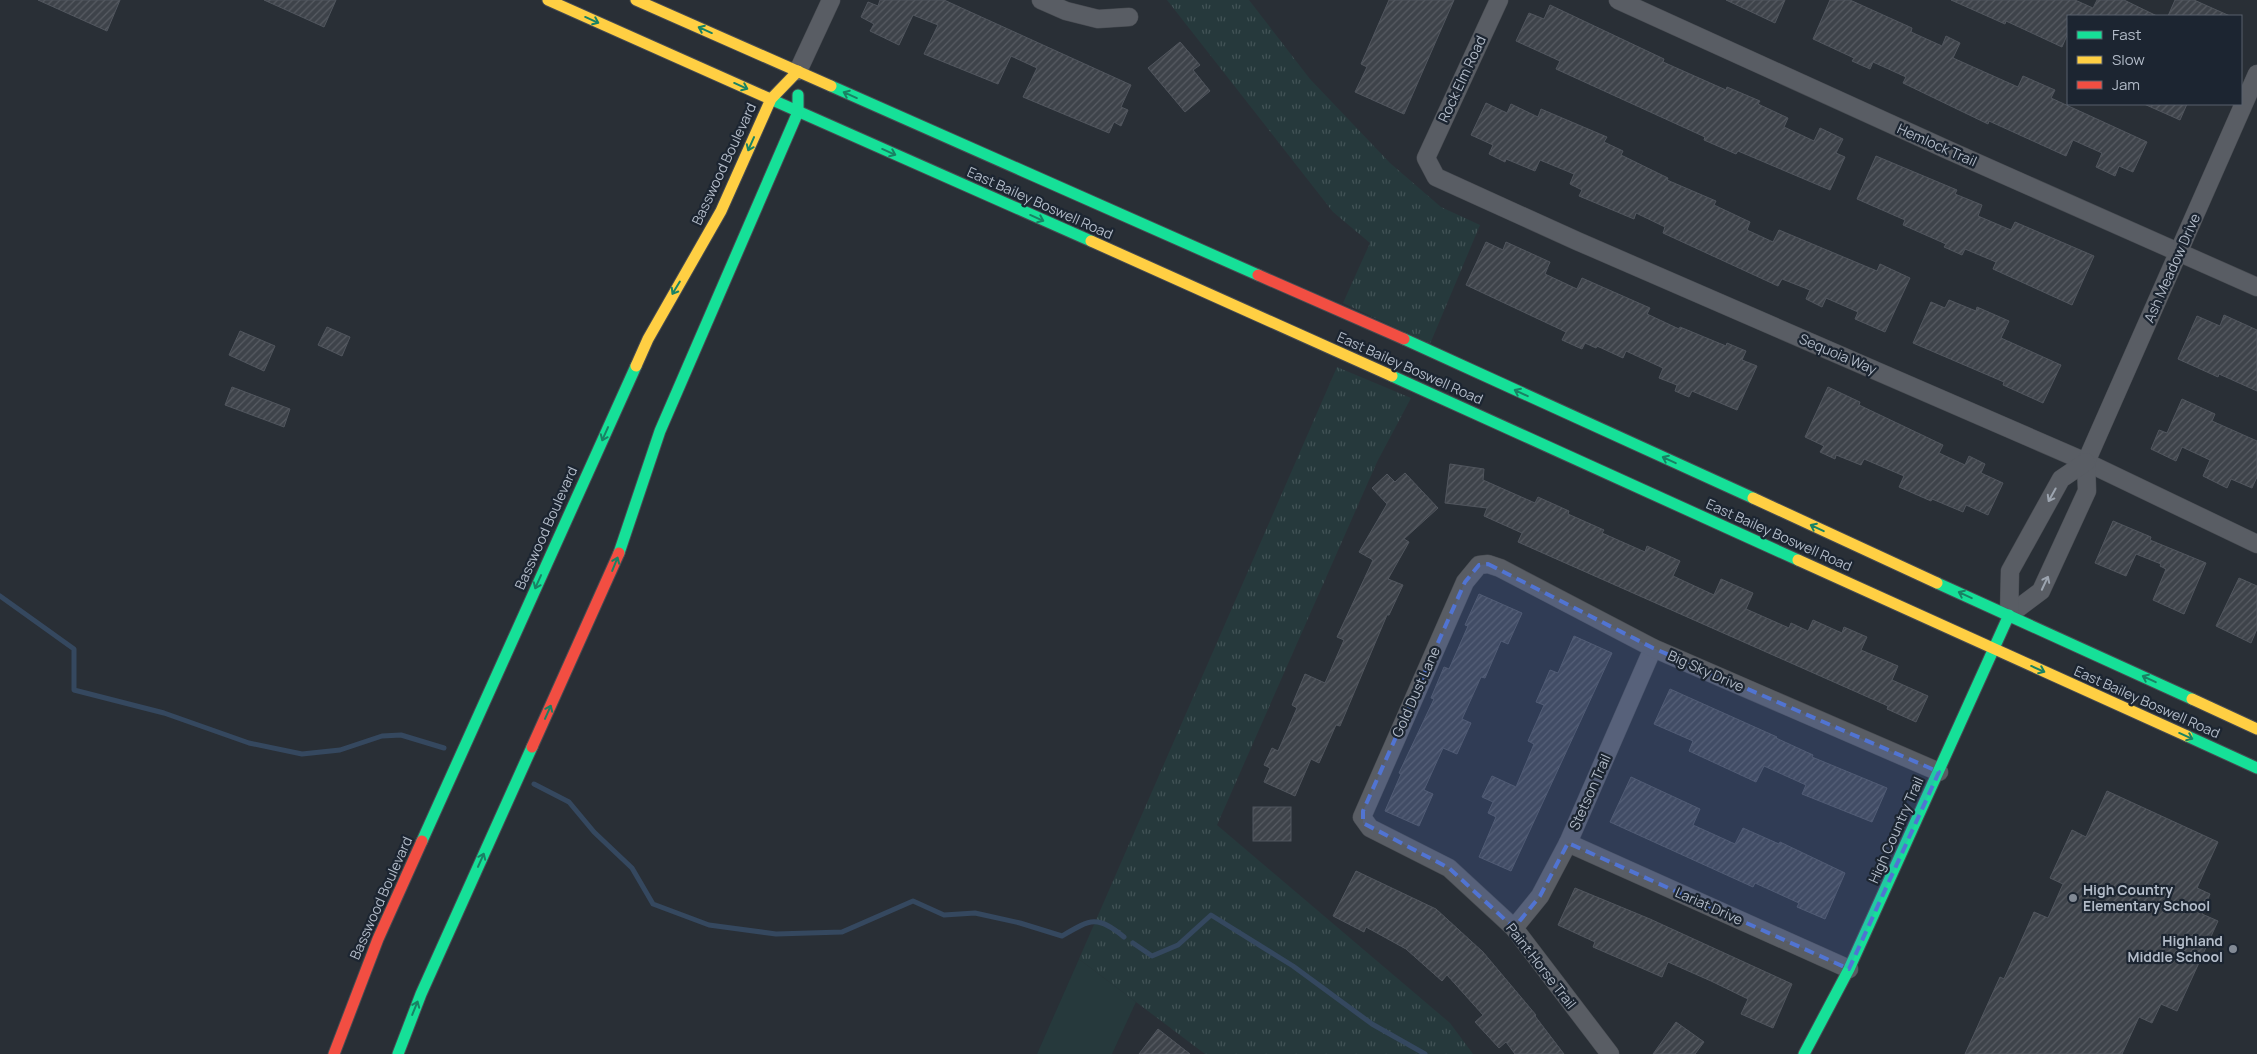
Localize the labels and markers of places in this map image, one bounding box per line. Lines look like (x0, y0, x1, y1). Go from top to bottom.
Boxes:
place label: High Country Elementary School (2083, 880, 2210, 915)
marker: High Country Elementary School (2067, 892, 2079, 904)
place label: Highland Middle School (2127, 931, 2223, 966)
marker: Highland Middle School (2227, 943, 2239, 955)

